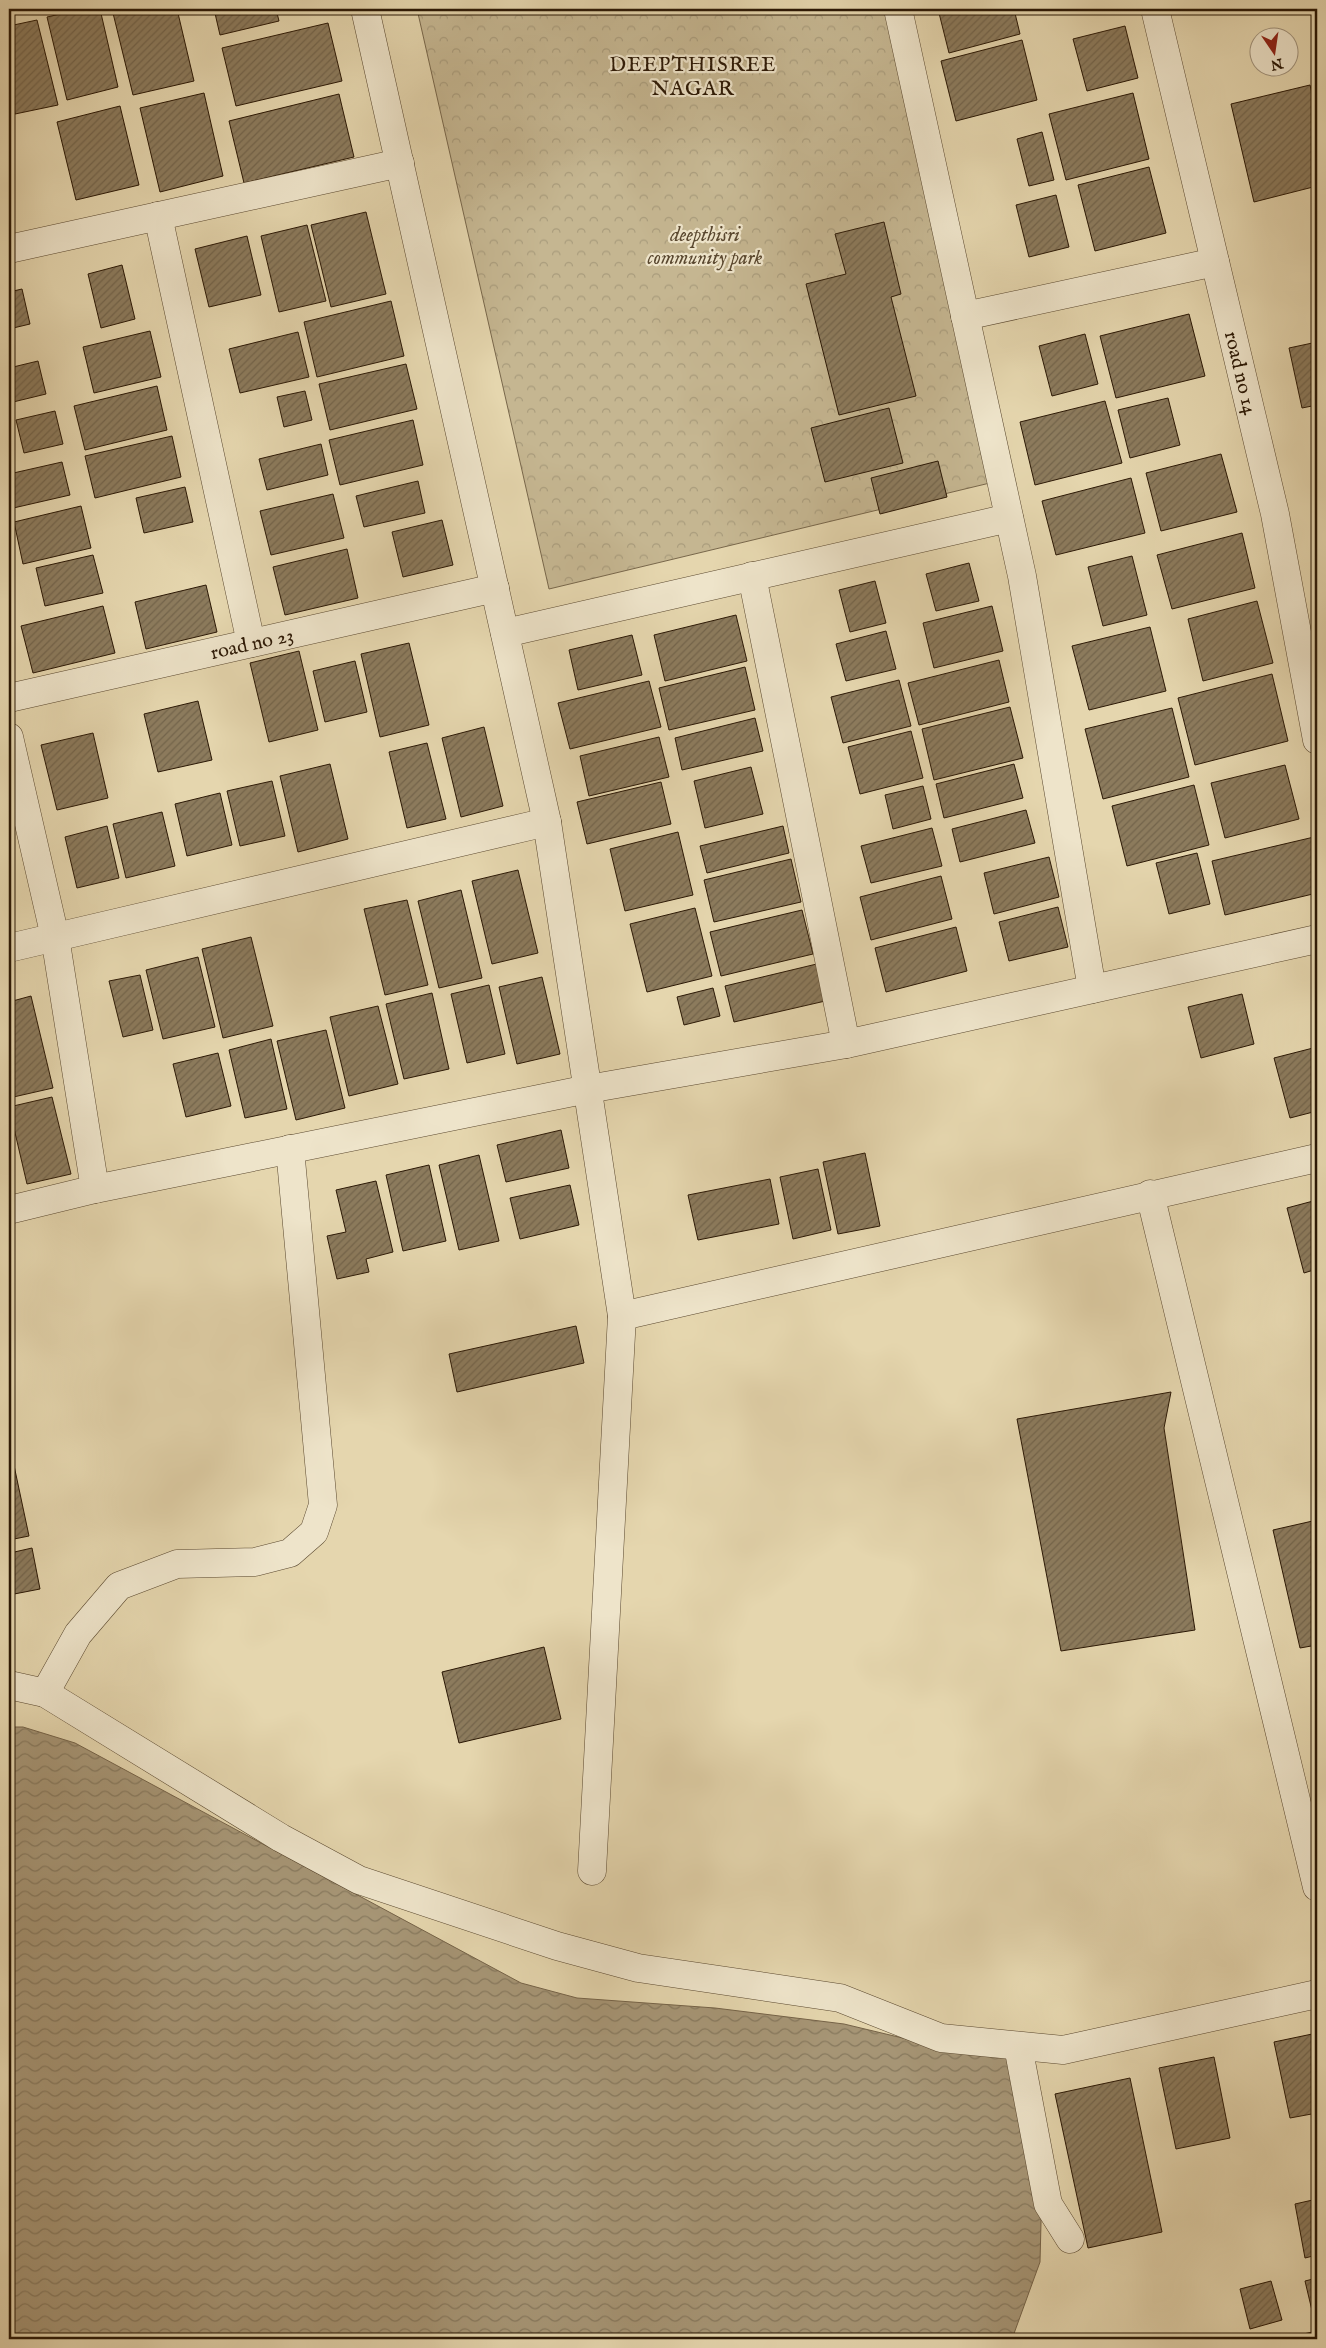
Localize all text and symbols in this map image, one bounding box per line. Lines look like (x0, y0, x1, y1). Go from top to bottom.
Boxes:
north arrow (1248, 28, 1298, 78)
district label: DEEPTHISREE NAGAR (609, 52, 777, 103)
text: N (1269, 53, 1286, 74)
park label: deepthisri community park (648, 223, 762, 271)
street label: road no 14 (1218, 329, 1262, 418)
street label: road no 23 (208, 623, 296, 666)

